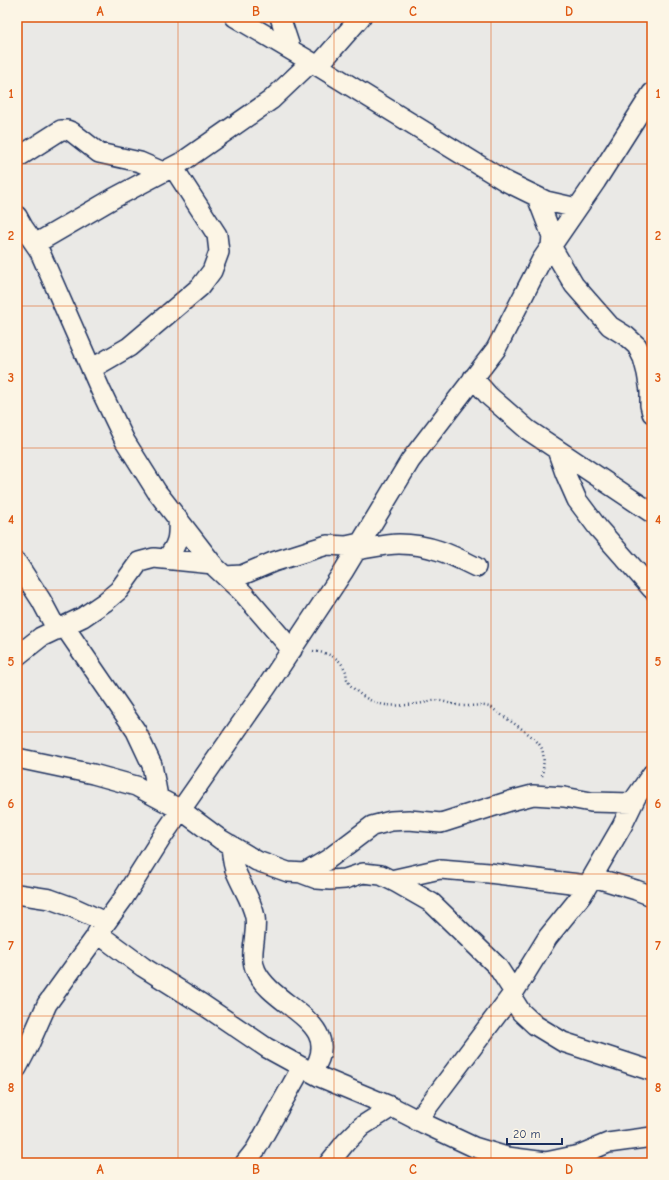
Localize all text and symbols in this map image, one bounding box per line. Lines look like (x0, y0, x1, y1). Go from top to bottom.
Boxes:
text: A (96, 4, 104, 19)
text: B (252, 4, 260, 19)
text: C (409, 4, 417, 19)
text: D (565, 4, 573, 19)
text: 1 (8, 86, 14, 101)
text: 1 (655, 86, 661, 101)
text: 2 (8, 228, 14, 243)
text: 2 (655, 228, 661, 243)
text: 3 (8, 370, 14, 385)
text: 3 (655, 370, 661, 385)
text: 4 (8, 512, 14, 527)
text: 4 (655, 512, 661, 527)
text: 5 (8, 654, 15, 669)
text: 5 (655, 654, 662, 669)
text: 6 (8, 796, 15, 811)
text: 6 (655, 796, 662, 811)
text: 7 (8, 938, 14, 953)
text: 7 (655, 938, 661, 953)
text: 8 (8, 1080, 14, 1095)
text: 8 (655, 1080, 661, 1095)
scale bar (507, 1120, 562, 1146)
text: 20 m (513, 1127, 541, 1141)
text: A (96, 1162, 104, 1177)
text: B (252, 1162, 260, 1177)
text: C (409, 1162, 417, 1177)
text: D (565, 1162, 573, 1177)

